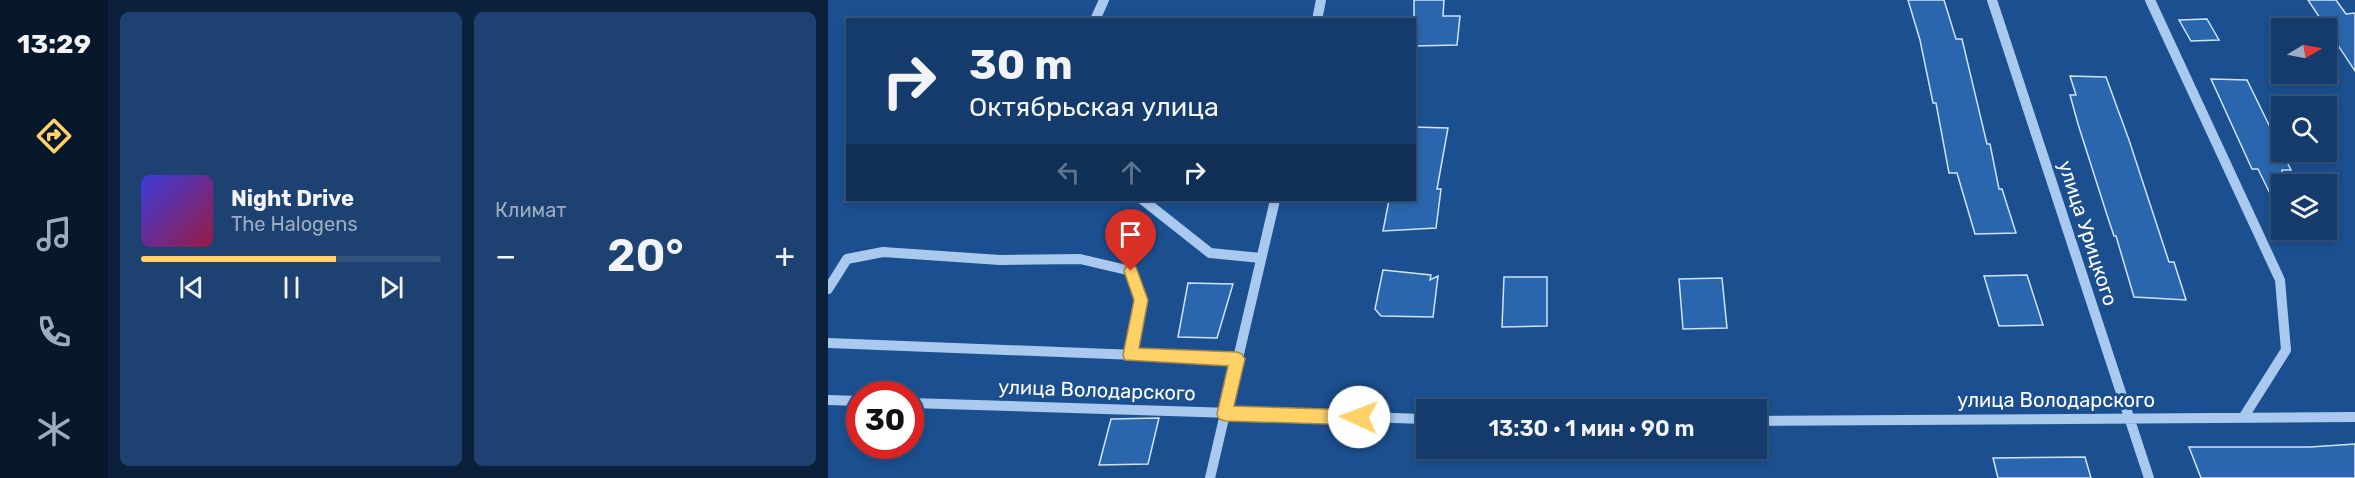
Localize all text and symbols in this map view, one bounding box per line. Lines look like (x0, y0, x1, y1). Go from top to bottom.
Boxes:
north arrow (2271, 18, 2337, 84)
map controls (2271, 18, 2337, 240)
text: 13:29 (17, 28, 91, 60)
text: 30 m (969, 40, 1073, 90)
icon: right (870, 42, 948, 120)
text: Октябрьская улица (969, 91, 1219, 123)
button: search (2271, 96, 2337, 162)
icon: directions (33, 115, 75, 157)
icon: left (1052, 156, 1085, 189)
icon: ahead (1115, 156, 1148, 189)
icon: right (1178, 156, 1211, 189)
street label: улица Урицкого (2053, 157, 2123, 309)
button: layers (2271, 174, 2337, 240)
text: Night Drive (231, 185, 354, 212)
text: Климат (495, 198, 567, 222)
pin (1105, 209, 1156, 271)
text: The Halogens (231, 212, 358, 236)
icon: music (33, 213, 75, 255)
icon: arrive (1114, 218, 1147, 251)
text: 20° (607, 229, 684, 282)
text: − (495, 236, 516, 275)
text: + (774, 236, 795, 275)
icon: previous (175, 271, 208, 304)
icon: pause (275, 271, 308, 304)
icon: next (375, 271, 408, 304)
icon: phone (33, 311, 75, 353)
street label: улица Володарского (998, 375, 1196, 405)
speed limit sign: 30 (846, 381, 924, 459)
position arrow (1327, 385, 1391, 449)
street label: улица Володарского (1957, 388, 2155, 412)
icon: climate (33, 408, 75, 450)
text: 13:30 · 1 мин · 90 m (1489, 415, 1694, 442)

